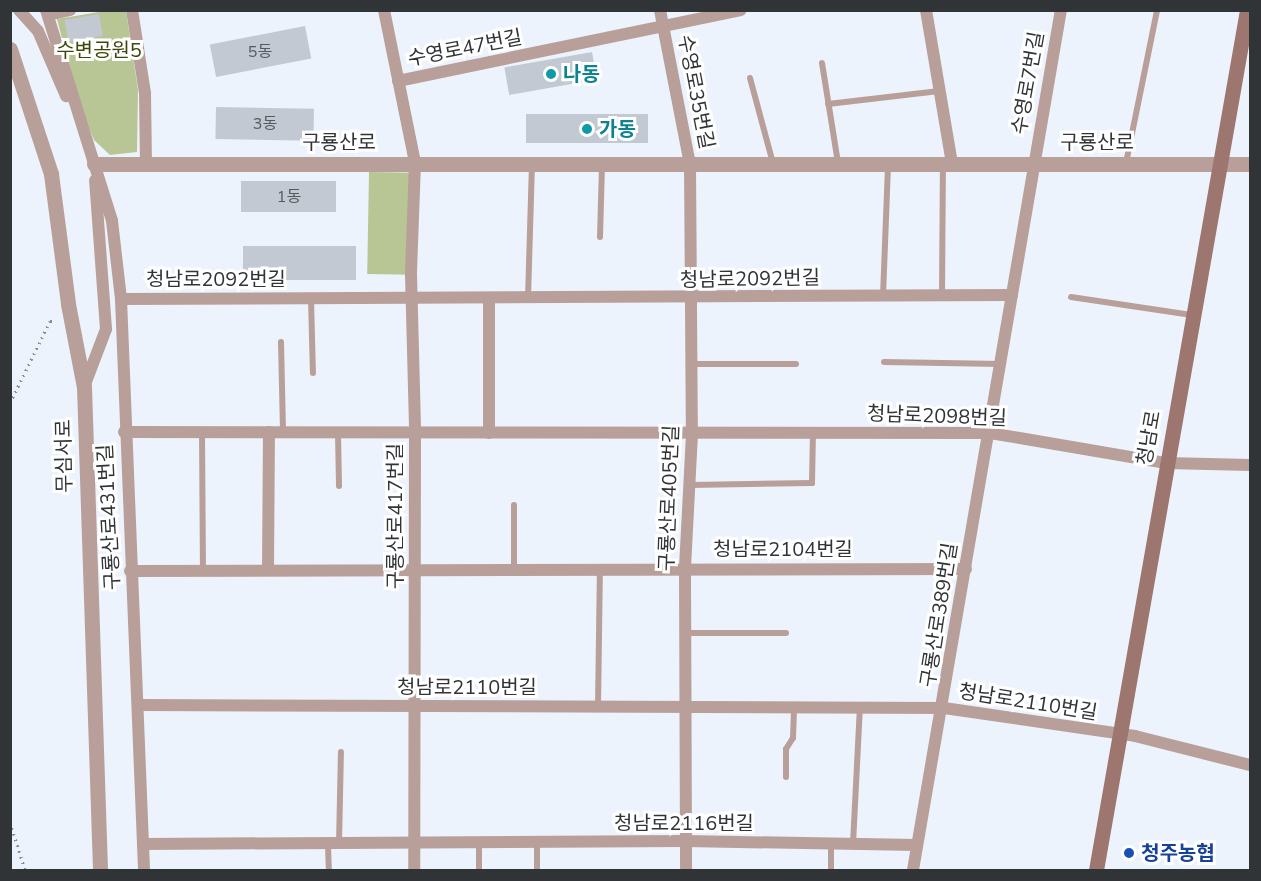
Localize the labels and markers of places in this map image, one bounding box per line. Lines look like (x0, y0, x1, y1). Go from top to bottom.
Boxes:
place label: 나동 (563, 62, 600, 86)
marker: 나동 (544, 67, 558, 81)
place label: 가동 (599, 117, 636, 141)
marker: 가동 (580, 122, 594, 136)
place label: 청주농협 (1141, 841, 1215, 865)
marker: 청주농협 (1122, 846, 1136, 860)

